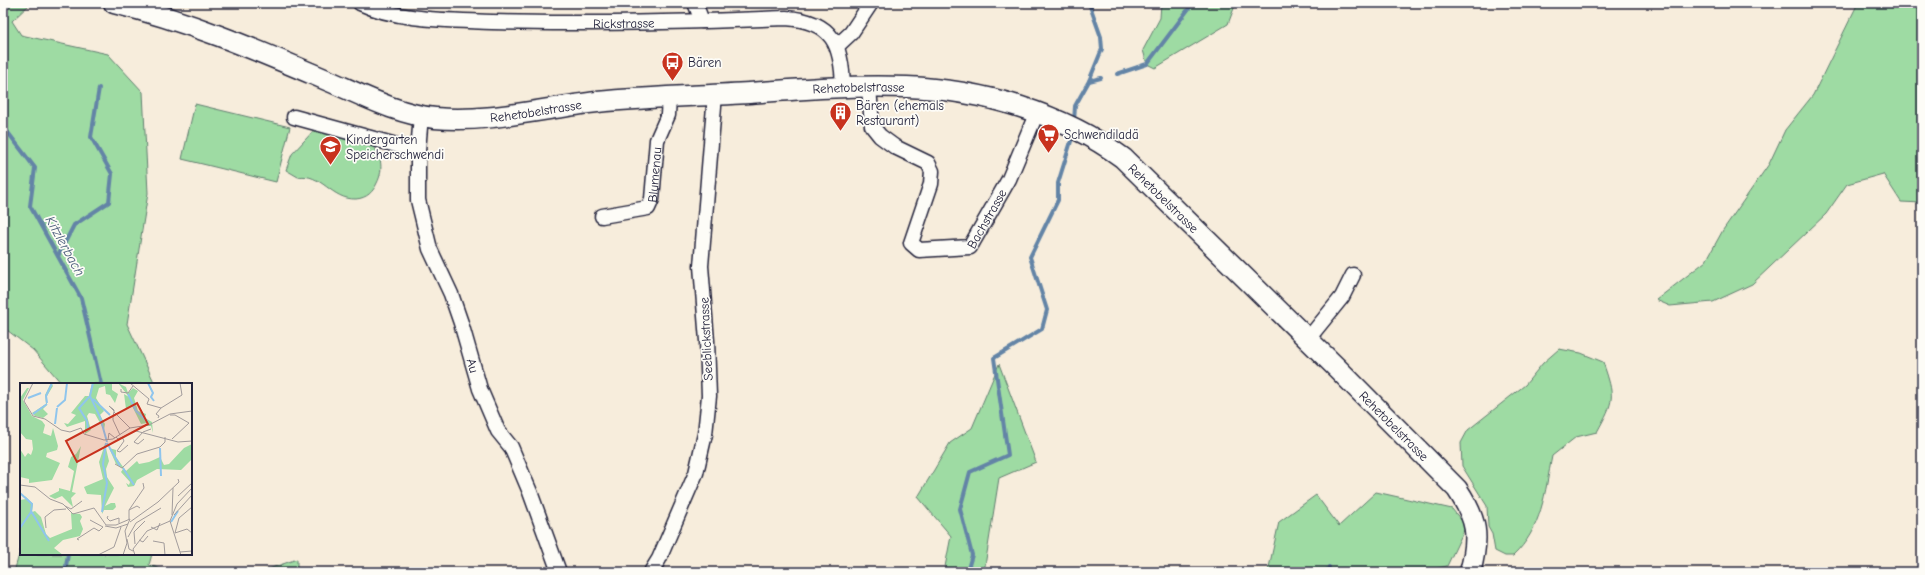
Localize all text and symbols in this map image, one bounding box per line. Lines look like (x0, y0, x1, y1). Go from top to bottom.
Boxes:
street label: Rickstrasse (593, 15, 655, 31)
bus stop icon: Bären (660, 49, 686, 82)
place label: Bären (688, 55, 721, 70)
street label: Rehetobelstrasse (812, 79, 905, 96)
street label: Rehetobelstrasse (489, 96, 583, 125)
place label: Bären (ehemals Restaurant) (856, 98, 944, 128)
building icon: Bären (ehemals Restaurant) (828, 99, 854, 132)
supermarket icon: Schwendiladä (1035, 121, 1061, 154)
place label: Schwendiladä (1064, 127, 1139, 142)
place label: Kindergarten Speicherschwendi (346, 132, 444, 162)
school or university icon: Kindergarten Speicherschwendi (318, 133, 344, 166)
street label: Blumenau (644, 146, 664, 203)
street label: Rehetobelstrasse (1126, 160, 1202, 236)
street label: Bachstrasse (963, 186, 1010, 251)
water label: Kitzlerbach (42, 213, 88, 279)
street label: Seeblickstrasse (696, 296, 716, 381)
street label: Au (464, 356, 482, 374)
inset map (20, 383, 192, 555)
street label: Rehetobelstrasse (1356, 388, 1432, 464)

